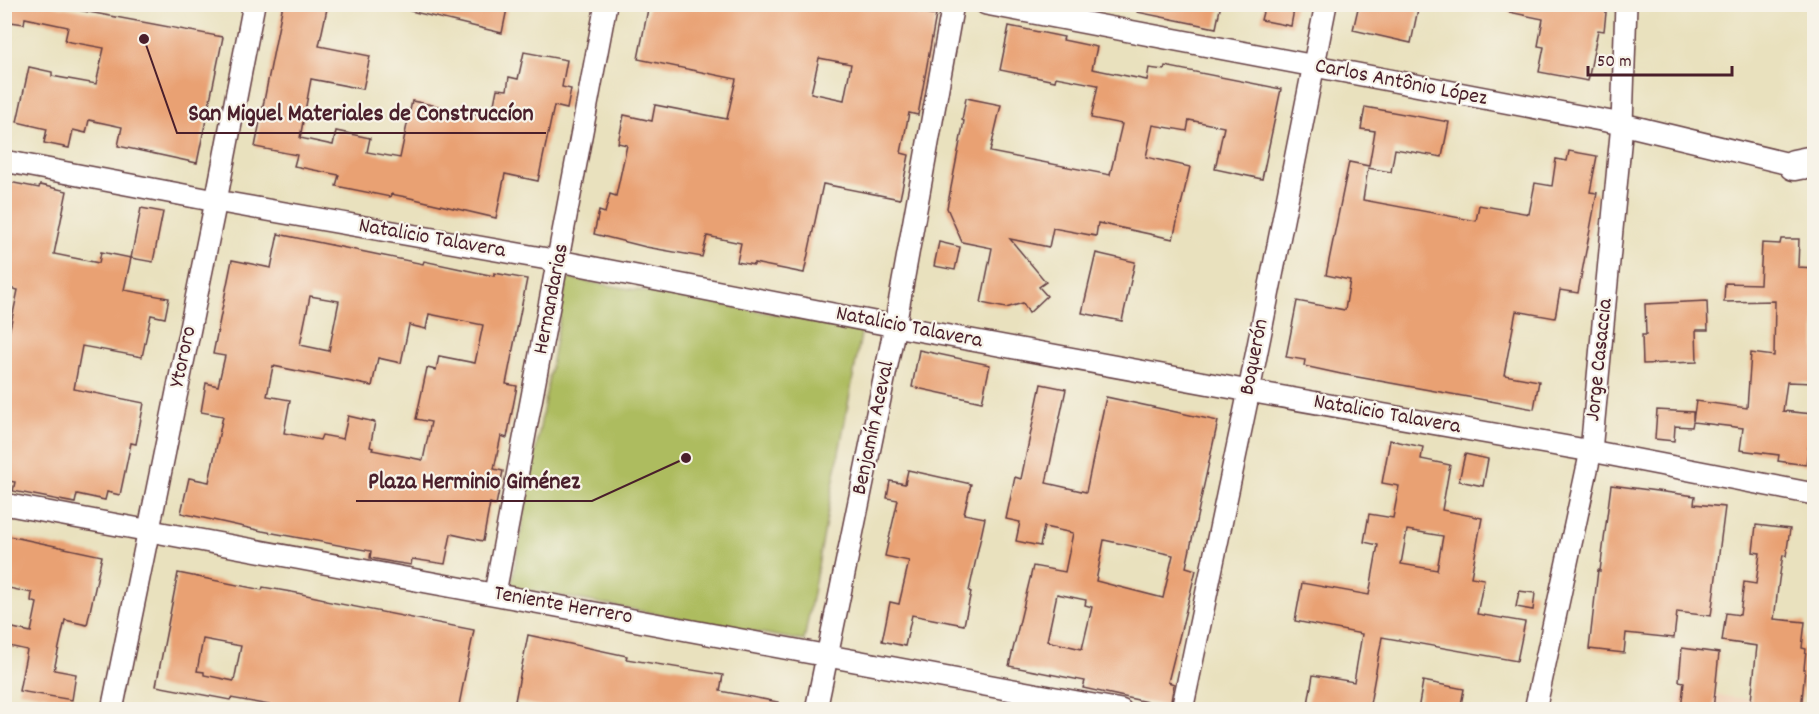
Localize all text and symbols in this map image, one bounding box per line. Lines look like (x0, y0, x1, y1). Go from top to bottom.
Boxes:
scale bar (1588, 39, 1732, 77)
text: 50 m (1597, 50, 1632, 75)
street label: Carlos Antônio López (1312, 51, 1490, 115)
callout: San Miguel Materiales de Construccíon (177, 91, 546, 133)
text: San Miguel Materiales de Construccíon (188, 98, 534, 132)
street label: Natalicio Talavera (356, 211, 509, 267)
street label: Hernandarias (526, 241, 578, 357)
street label: Jorge Casaccia (1578, 296, 1622, 423)
street label: Natalicio Talavera (833, 299, 986, 358)
street label: Boquerón (1232, 316, 1278, 398)
street label: Ytororo (162, 324, 206, 390)
street label: Benjamín Aceval (845, 358, 903, 498)
street label: Natalicio Talavera (1311, 387, 1464, 443)
callout: Plaza Herminio Giménez (356, 459, 592, 501)
text: Plaza Herminio Giménez (368, 466, 581, 500)
street label: Teniente Herrero (491, 579, 635, 633)

